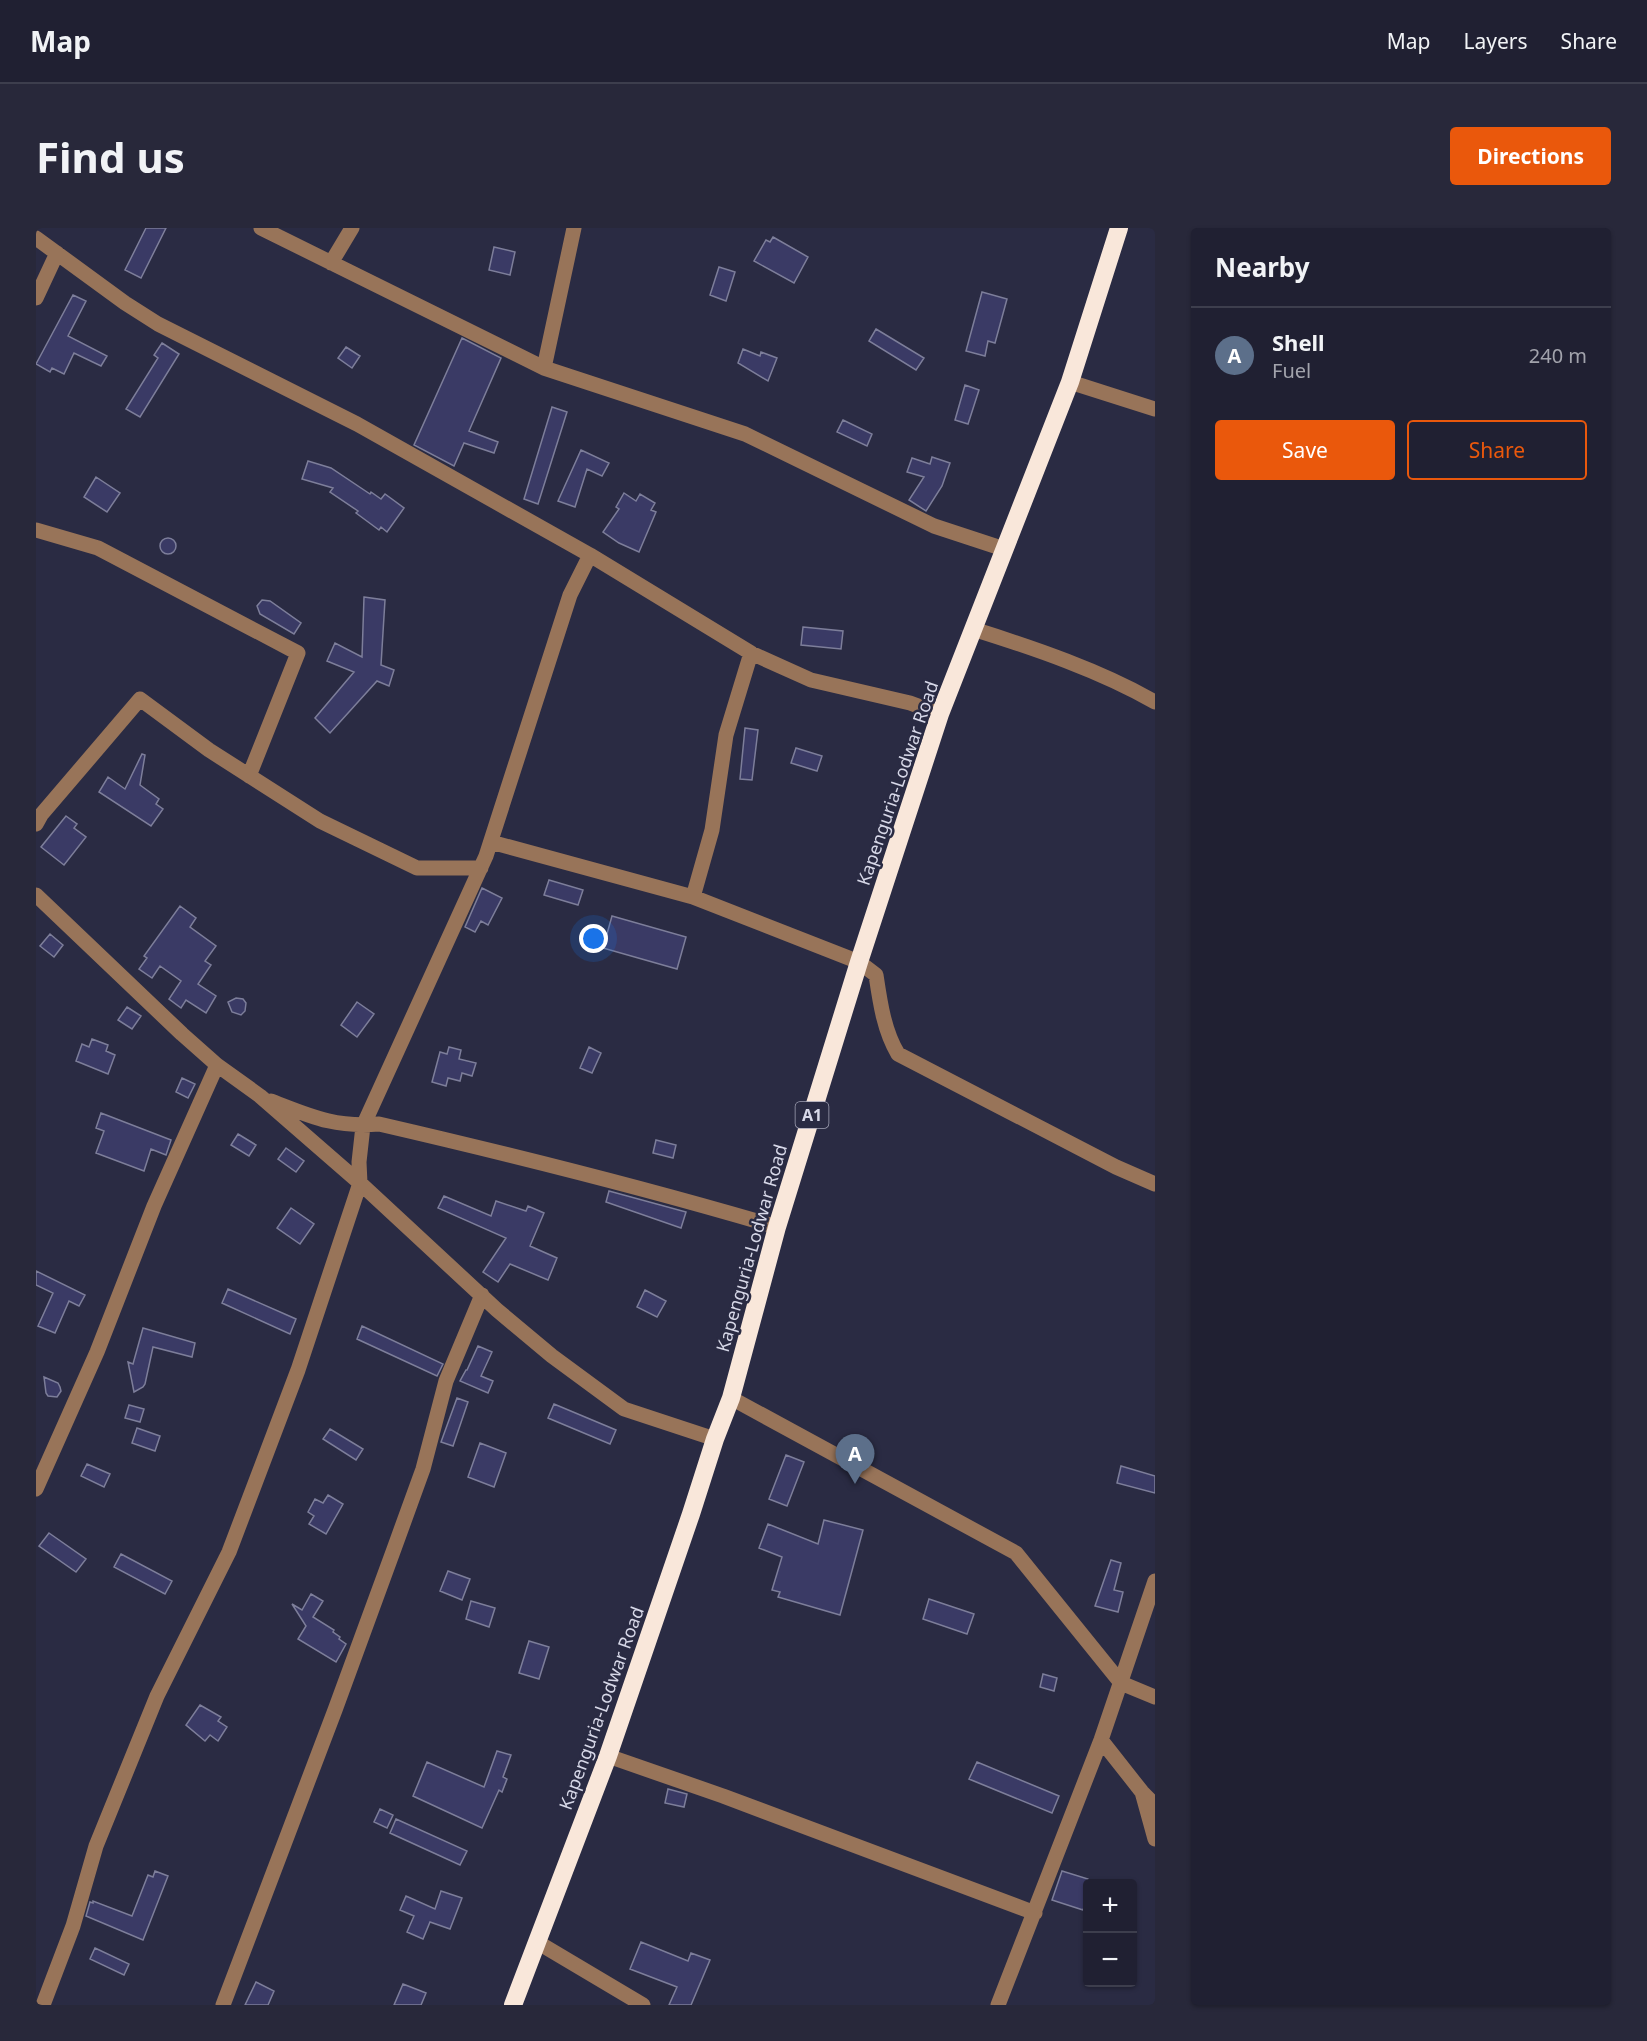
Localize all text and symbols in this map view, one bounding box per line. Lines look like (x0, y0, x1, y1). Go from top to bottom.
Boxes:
text: Map (30, 22, 91, 60)
text: Map (1387, 27, 1431, 55)
text: Layers (1464, 27, 1528, 55)
text: Share (1561, 27, 1617, 55)
button: Directions (1450, 127, 1611, 185)
text: Find us (36, 128, 185, 185)
text: Nearby (1215, 249, 1310, 285)
text: Shell (1272, 327, 1325, 357)
text: A (1228, 342, 1241, 369)
text: 240 m (1529, 342, 1587, 369)
text: Fuel (1272, 357, 1311, 384)
button: Save (1215, 420, 1395, 480)
button: Share (1407, 420, 1587, 480)
street label: Kapenguria-Lodwar Road (851, 678, 943, 888)
your location (579, 924, 608, 953)
road number: A1 (796, 1102, 828, 1128)
street label: Kapenguria-Lodwar Road (710, 1141, 792, 1355)
pin: A (836, 1434, 874, 1484)
street label: Kapenguria-Lodwar Road (553, 1603, 649, 1813)
map controls (1083, 1879, 1137, 1987)
button: + (1083, 1879, 1137, 1933)
button: − (1083, 1933, 1137, 1987)

